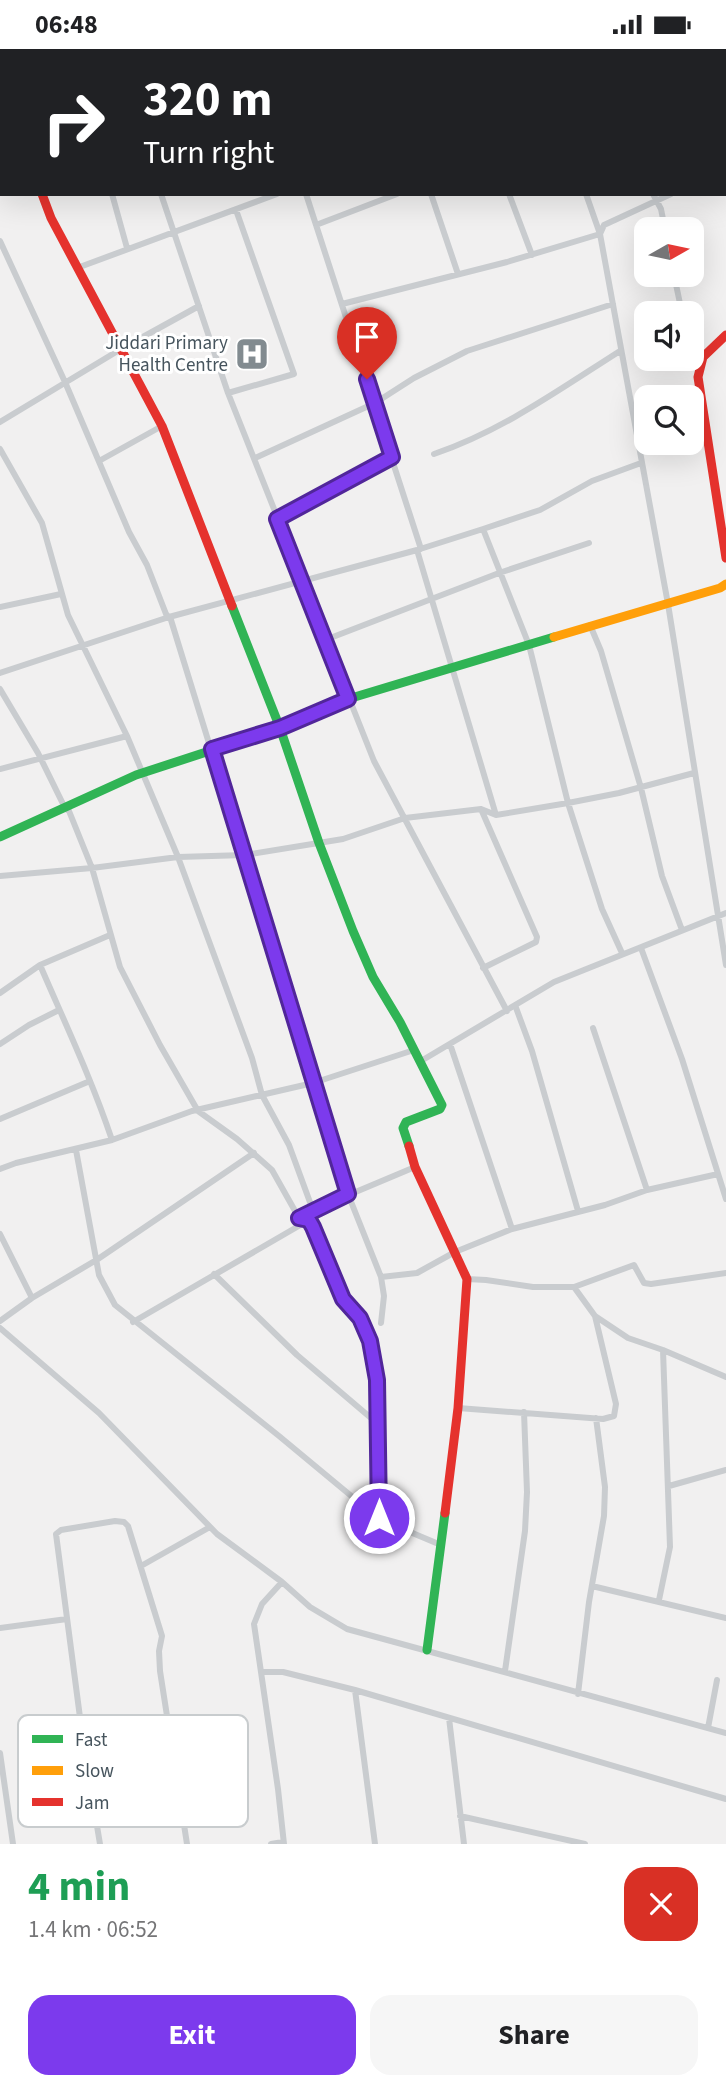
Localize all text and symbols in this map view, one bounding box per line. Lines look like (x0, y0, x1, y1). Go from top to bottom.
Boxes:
text: 06:48 (35, 6, 98, 43)
text: 320 m (143, 65, 272, 135)
icon: right (28, 77, 119, 168)
text: Turn right (143, 130, 274, 176)
north arrow (634, 217, 704, 287)
map controls (634, 217, 704, 455)
button: sound (634, 301, 704, 371)
pin (337, 307, 397, 379)
icon: arrive (348, 318, 386, 356)
place label: Jiddari Primary Health Centre (105, 330, 228, 379)
hospital icon: Jiddari Primary Health Centre (233, 335, 271, 373)
button: search (634, 385, 704, 455)
position arrow (342, 1481, 416, 1555)
legend (18, 1715, 248, 1827)
text: Fast (75, 1727, 108, 1754)
text: Slow (75, 1758, 114, 1785)
text: Jam (75, 1790, 109, 1817)
text: 4 min (28, 1857, 130, 1917)
button: close (624, 1867, 698, 1941)
text: 1.4 km · 06:52 (28, 1913, 158, 1946)
button: Exit (28, 1995, 356, 2075)
button: Share (370, 1995, 698, 2075)

